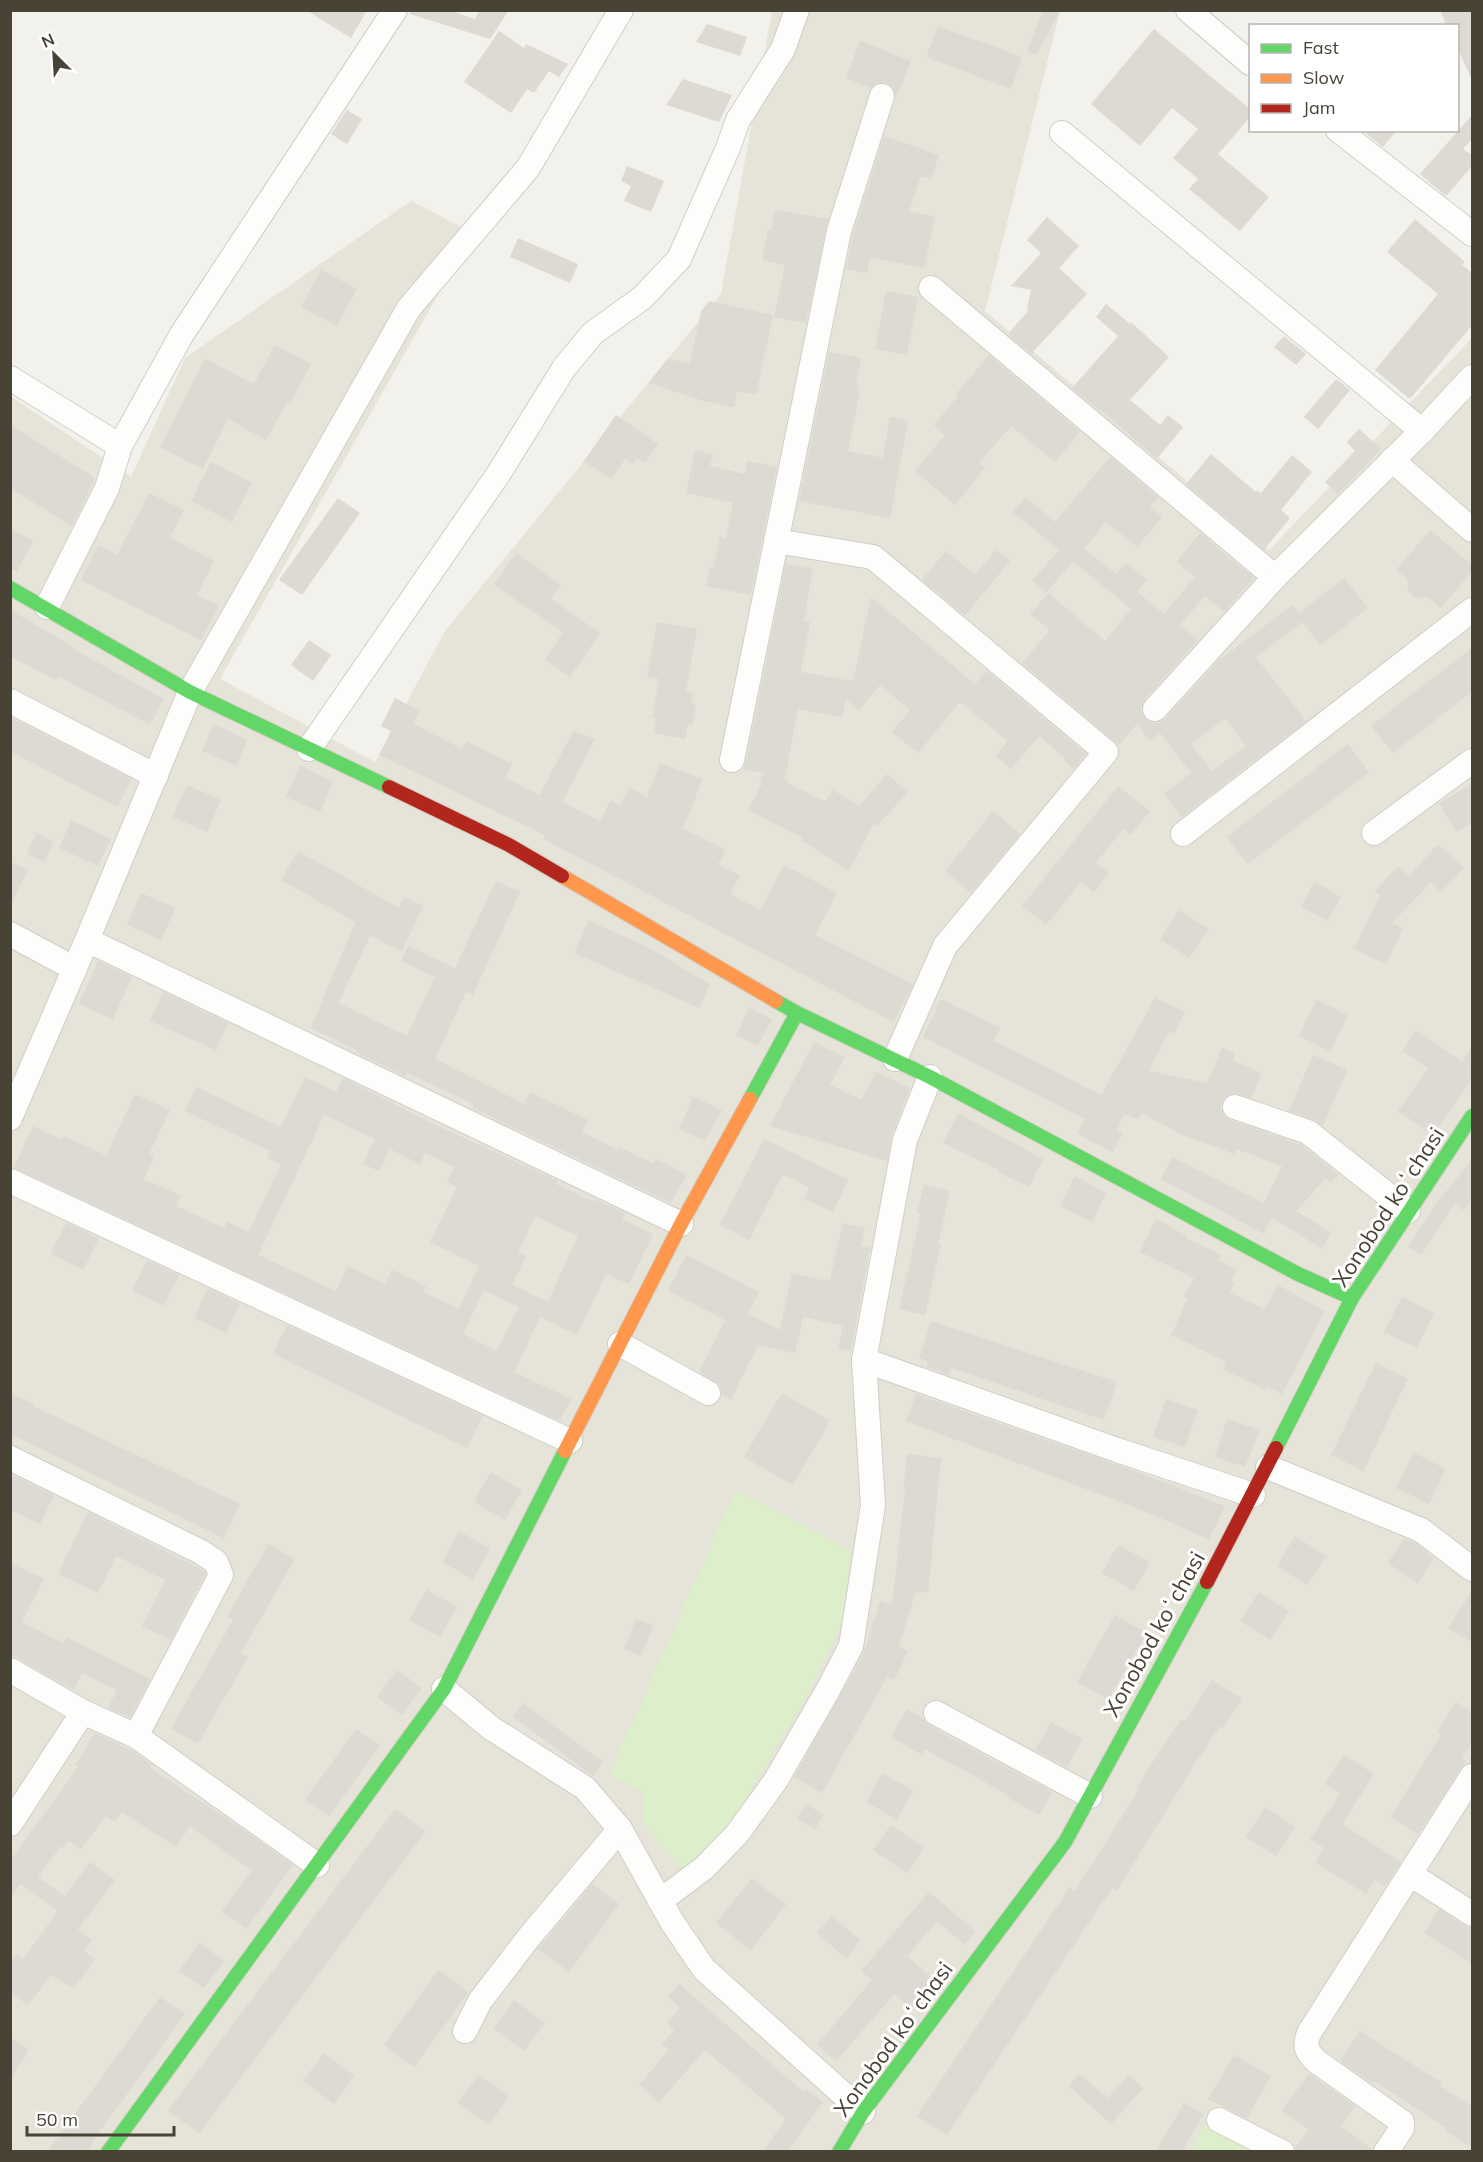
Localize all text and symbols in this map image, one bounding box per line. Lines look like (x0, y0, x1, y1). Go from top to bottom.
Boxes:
north arrow (24, 24, 84, 84)
legend (1249, 24, 1459, 132)
text: N (38, 29, 57, 52)
text: Fast (1303, 36, 1339, 59)
text: Slow (1303, 66, 1345, 89)
text: Jam (1303, 96, 1336, 119)
street label: Xonobod koʻchasi (1326, 1122, 1450, 1292)
street label: Xonobod koʻchasi (1097, 1546, 1211, 1722)
street label: Xonobod koʻchasi (827, 1956, 959, 2122)
scale bar (27, 2099, 174, 2137)
text: 50 m (36, 2108, 78, 2131)

